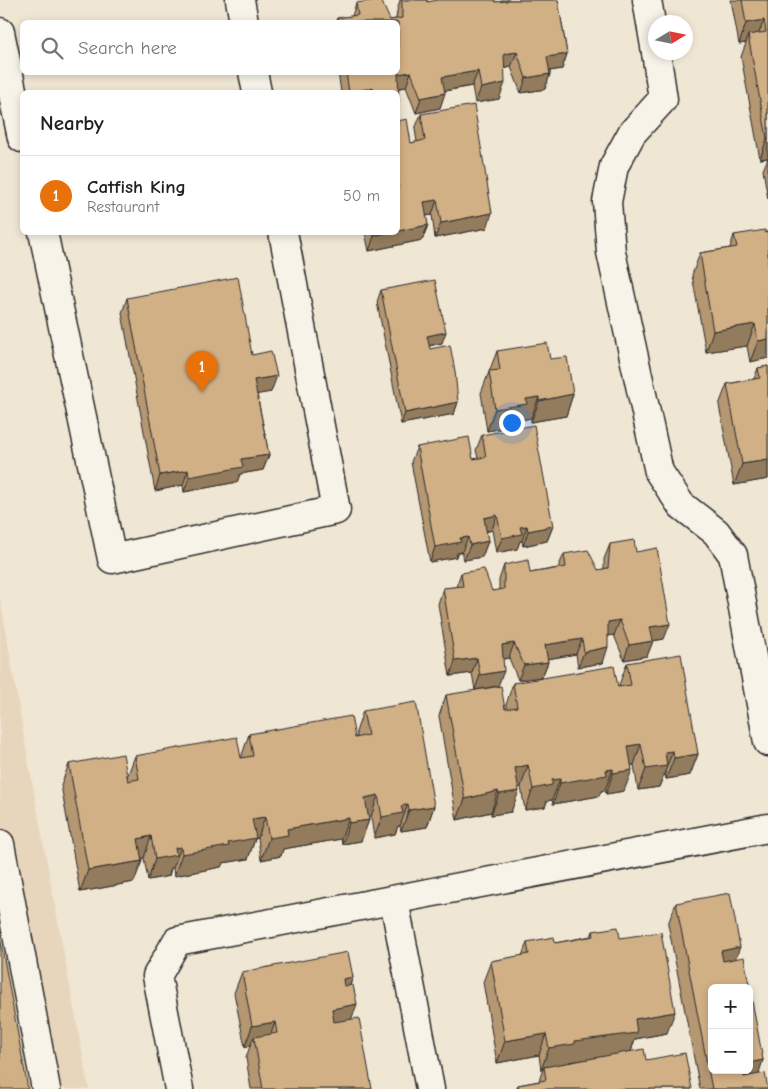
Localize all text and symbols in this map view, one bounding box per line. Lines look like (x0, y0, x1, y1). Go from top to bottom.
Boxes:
north arrow (648, 15, 693, 60)
search box (20, 20, 400, 75)
icon: search (38, 34, 66, 62)
text: Search here (78, 37, 177, 59)
text: Nearby (40, 111, 104, 135)
text: Catfish King (87, 176, 186, 198)
text: 1 (53, 187, 59, 205)
text: 50 m (343, 187, 380, 205)
text: Restaurant (87, 198, 159, 216)
pin: 1 (186, 351, 218, 392)
your location (499, 410, 525, 436)
map controls (708, 984, 753, 1074)
button: + (708, 984, 753, 1029)
button: − (708, 1029, 753, 1074)

